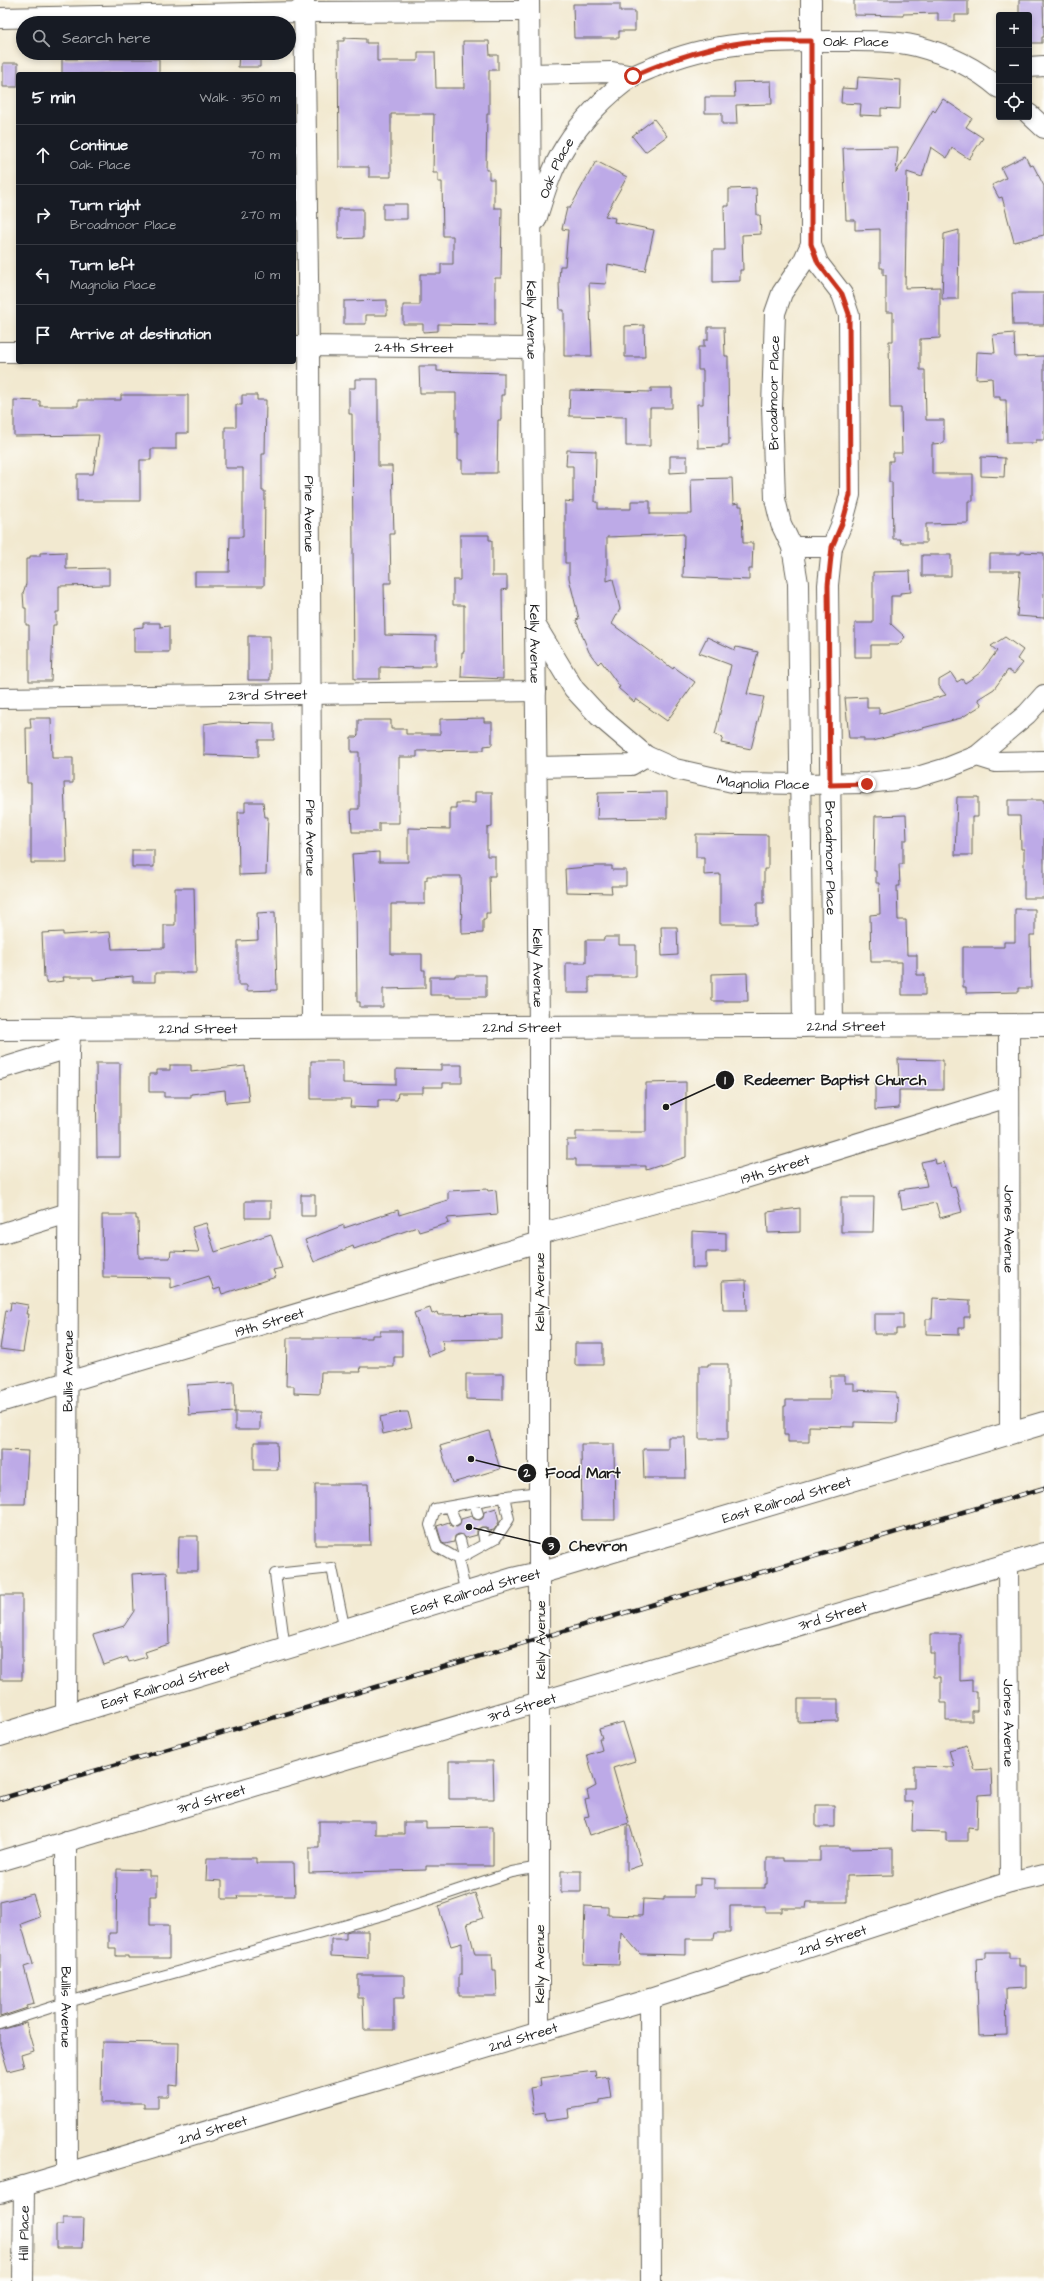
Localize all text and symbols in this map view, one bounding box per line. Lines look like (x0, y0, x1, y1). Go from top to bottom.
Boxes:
map controls (996, 12, 1032, 120)
button: + (996, 12, 1032, 48)
search box (16, 16, 296, 60)
icon: search (30, 27, 52, 49)
text: Search here (62, 28, 151, 49)
street label: Oak Place (823, 32, 890, 53)
button: − (996, 48, 1032, 84)
route start (624, 67, 642, 85)
button: locate (996, 84, 1032, 120)
text: 5 min (32, 86, 75, 110)
text: Walk · 350 m (200, 89, 280, 107)
street label: Oak Place (534, 133, 580, 201)
text: Continue (70, 135, 128, 156)
icon: ahead (32, 144, 54, 166)
text: 70 m (248, 146, 280, 164)
text: Oak Place (70, 156, 131, 174)
text: Turn right (70, 195, 141, 216)
icon: right (32, 204, 54, 226)
text: 270 m (241, 206, 280, 224)
text: Broadmoor Place (70, 216, 176, 234)
text: Turn left (70, 255, 134, 276)
icon: left (32, 264, 54, 286)
text: 10 m (255, 266, 280, 284)
text: Magnolia Place (70, 276, 156, 294)
street label: Kelly Avenue (521, 280, 542, 360)
icon: arrive (32, 324, 54, 346)
text: Arrive at destination (70, 324, 211, 345)
street label: Broadmoor Place (763, 335, 785, 450)
street label: 24th Street (374, 338, 454, 358)
street label: Pine Avenue (299, 476, 319, 553)
street label: Kelly Avenue (524, 604, 545, 684)
street label: 23rd Street (228, 685, 308, 706)
street label: Magnolia Place (715, 770, 810, 795)
route end (858, 775, 876, 793)
street label: Pine Avenue (300, 800, 320, 877)
street label: Broadmoor Place (819, 801, 841, 916)
street label: Kelly Avenue (527, 928, 548, 1008)
street label: 22nd Street (806, 1017, 886, 1037)
street label: 22nd Street (482, 1018, 562, 1038)
street label: 22nd Street (158, 1019, 238, 1039)
callout: Redeemer Baptist Church (715, 1067, 934, 1094)
text: Redeemer Baptist Church (744, 1070, 927, 1091)
text: 1 (724, 1072, 726, 1089)
street label: 19th Street (738, 1150, 813, 1190)
street label: Jones Avenue (998, 1185, 1019, 1273)
street label: Kelly Avenue (530, 1252, 550, 1332)
street label: 19th Street (233, 1303, 307, 1343)
street label: Bullis Avenue (58, 1330, 79, 1412)
callout: Food Mart (517, 1460, 629, 1487)
text: Food Mart (545, 1463, 622, 1484)
text: 2 (523, 1465, 531, 1482)
street label: East Railroad Street (720, 1472, 854, 1529)
callout: Chevron (541, 1533, 635, 1560)
text: Chevron (569, 1536, 628, 1557)
text: 3 (547, 1538, 555, 1555)
street label: East Railroad Street (409, 1564, 543, 1620)
street label: 3rd Street (796, 1597, 870, 1636)
street label: Kelly Avenue (531, 1600, 551, 1680)
street label: East Railroad Street (99, 1656, 233, 1715)
street label: Jones Avenue (998, 1679, 1018, 1767)
street label: 3rd Street (485, 1688, 559, 1728)
street label: 3rd Street (174, 1780, 248, 1819)
street label: 2nd Street (796, 1920, 870, 1961)
street label: Kelly Avenue (530, 1924, 550, 2004)
street label: Bullis Avenue (55, 1966, 76, 2048)
street label: 2nd Street (487, 2018, 561, 2058)
street label: 2nd Street (176, 2111, 250, 2150)
street label: Hill Place (14, 2205, 35, 2261)

